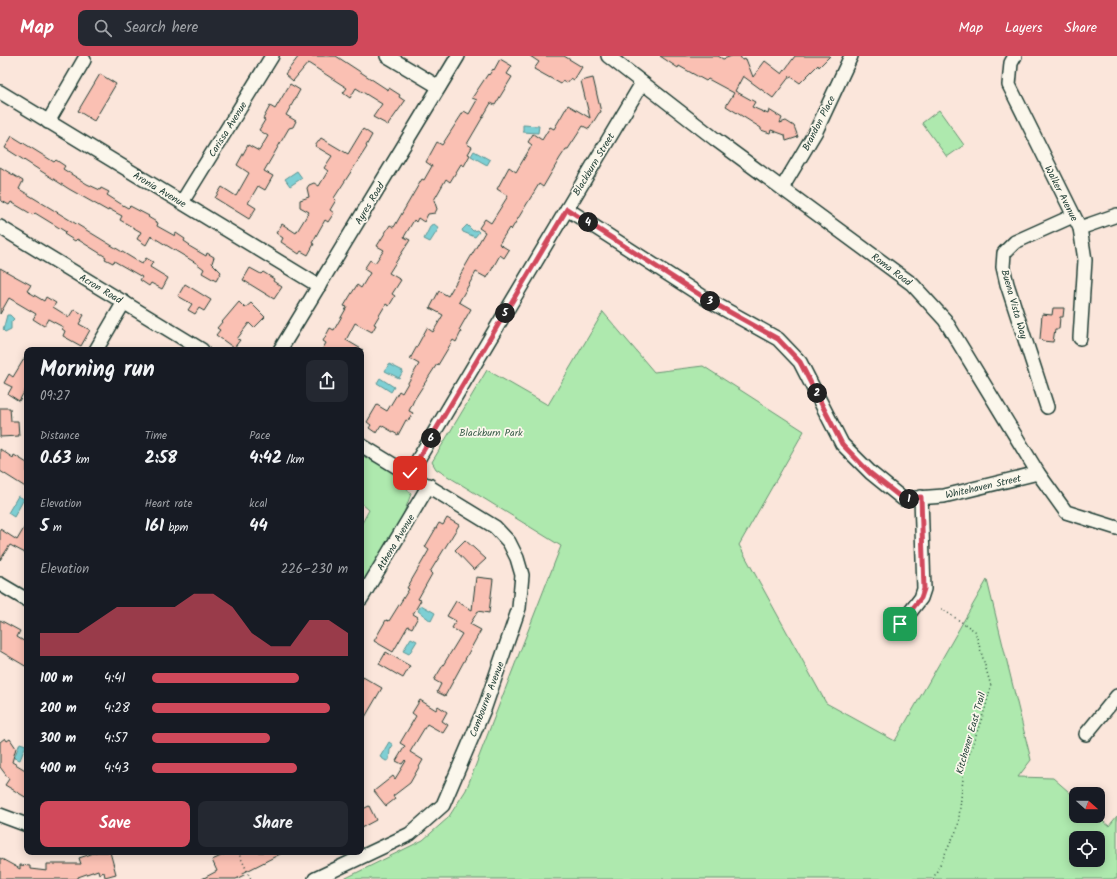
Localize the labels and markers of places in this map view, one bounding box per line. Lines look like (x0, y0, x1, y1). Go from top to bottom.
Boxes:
pin: 4 (578, 212, 598, 232)
pin: 3 (700, 291, 720, 311)
pin: 5 (495, 303, 515, 323)
pin: 2 (807, 383, 827, 403)
pin: 6 (421, 428, 441, 448)
pin (393, 456, 427, 490)
pin: 1 (899, 489, 919, 509)
pin (883, 607, 917, 641)

